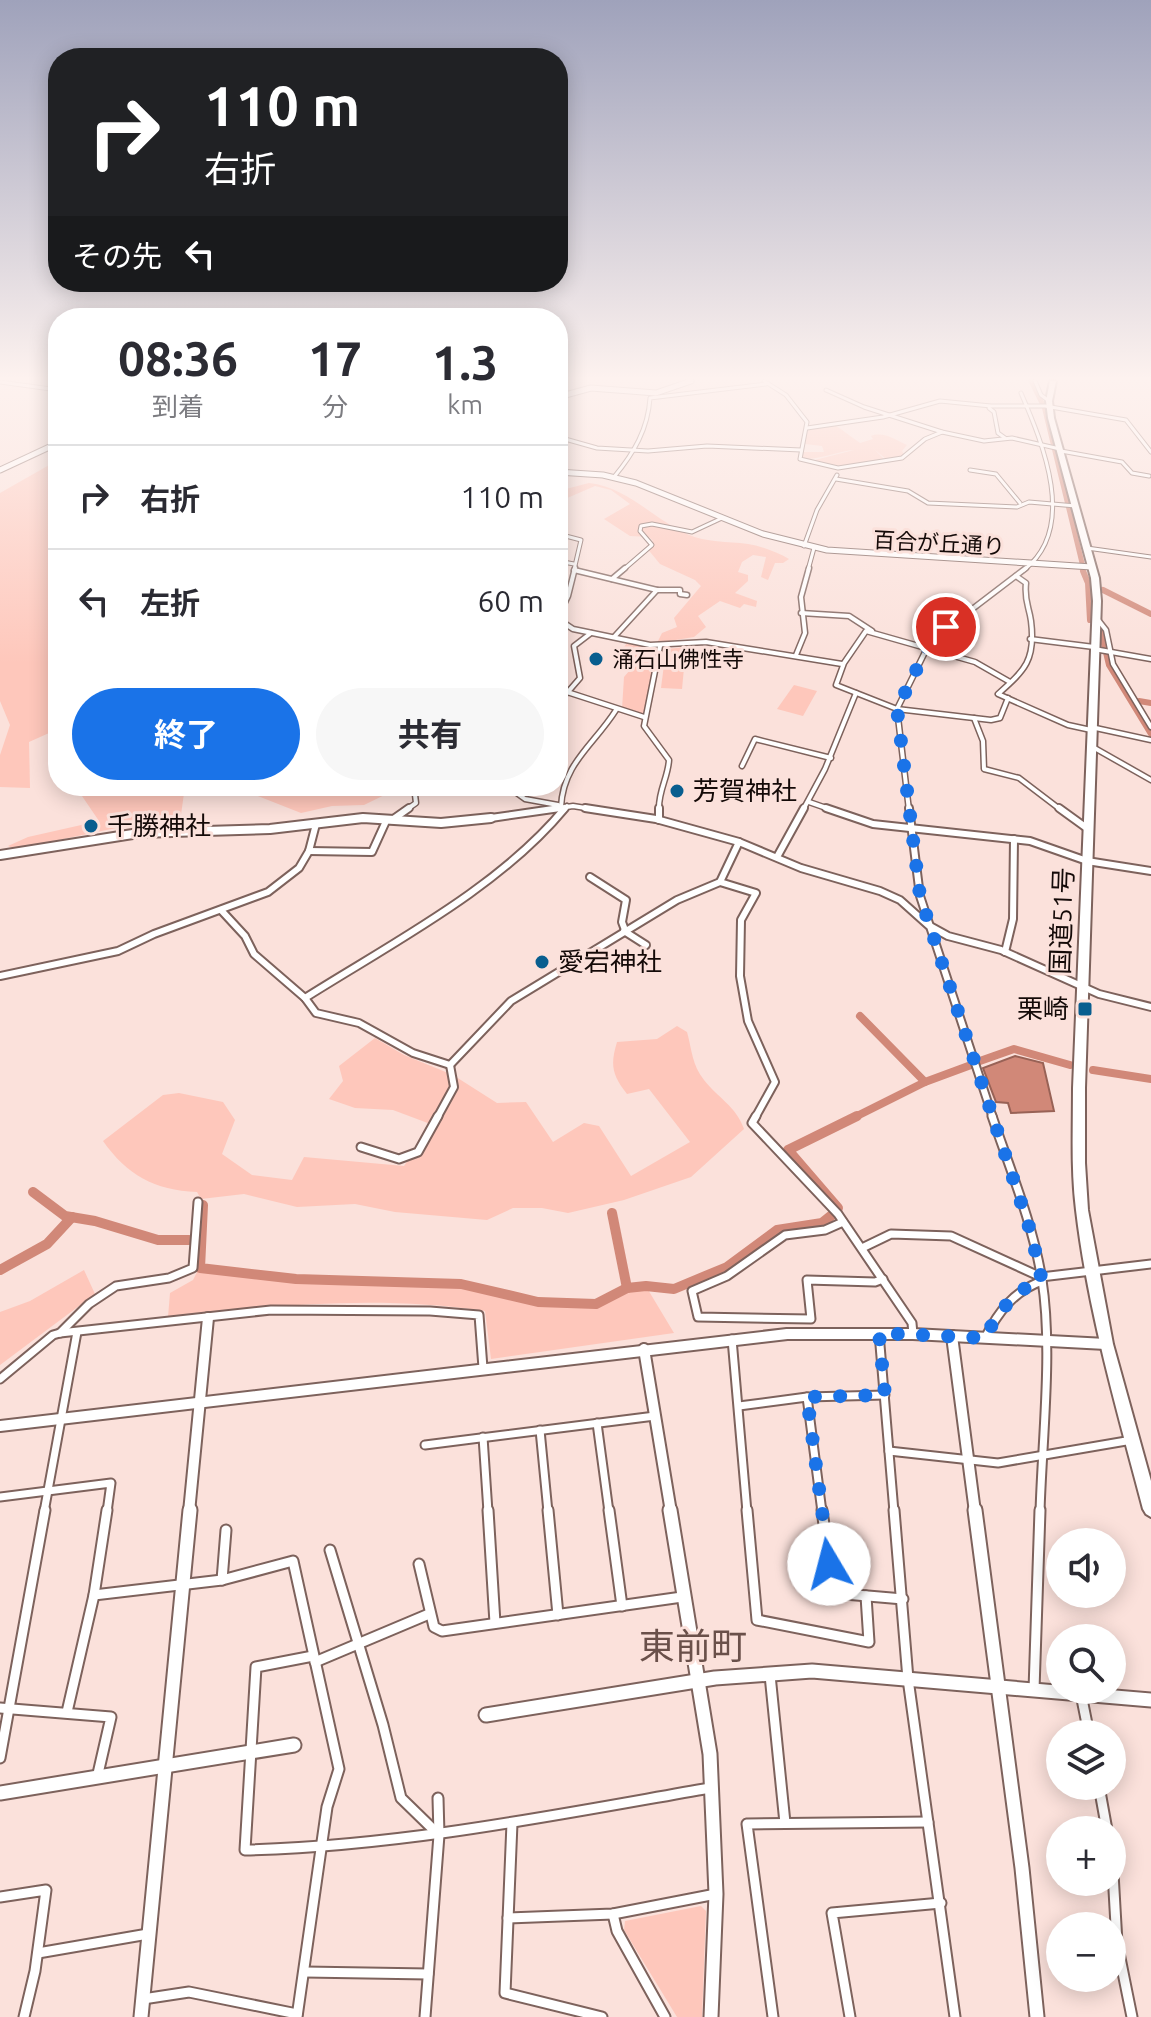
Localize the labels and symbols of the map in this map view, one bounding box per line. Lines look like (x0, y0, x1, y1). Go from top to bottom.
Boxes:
street label: 百合が丘通り (872, 527, 1006, 558)
pin (912, 593, 980, 661)
place label: 涌石山佛性寺 (612, 646, 744, 671)
marker: 涌石山佛性寺 (587, 650, 605, 668)
place label: 芳賀神社 (693, 776, 797, 805)
marker: 芳賀神社 (668, 782, 686, 800)
place label: 千勝神社 (107, 811, 211, 840)
marker: 千勝神社 (82, 817, 100, 835)
street label: 国道51号 (1045, 867, 1078, 975)
place label: 愛宕神社 (558, 947, 662, 976)
marker: 愛宕神社 (533, 953, 551, 971)
place label: 栗崎 (1017, 994, 1069, 1023)
marker: 栗崎 (1076, 1000, 1094, 1018)
position arrow (787, 1522, 871, 1606)
district label: 東前町 (639, 1625, 747, 1666)

